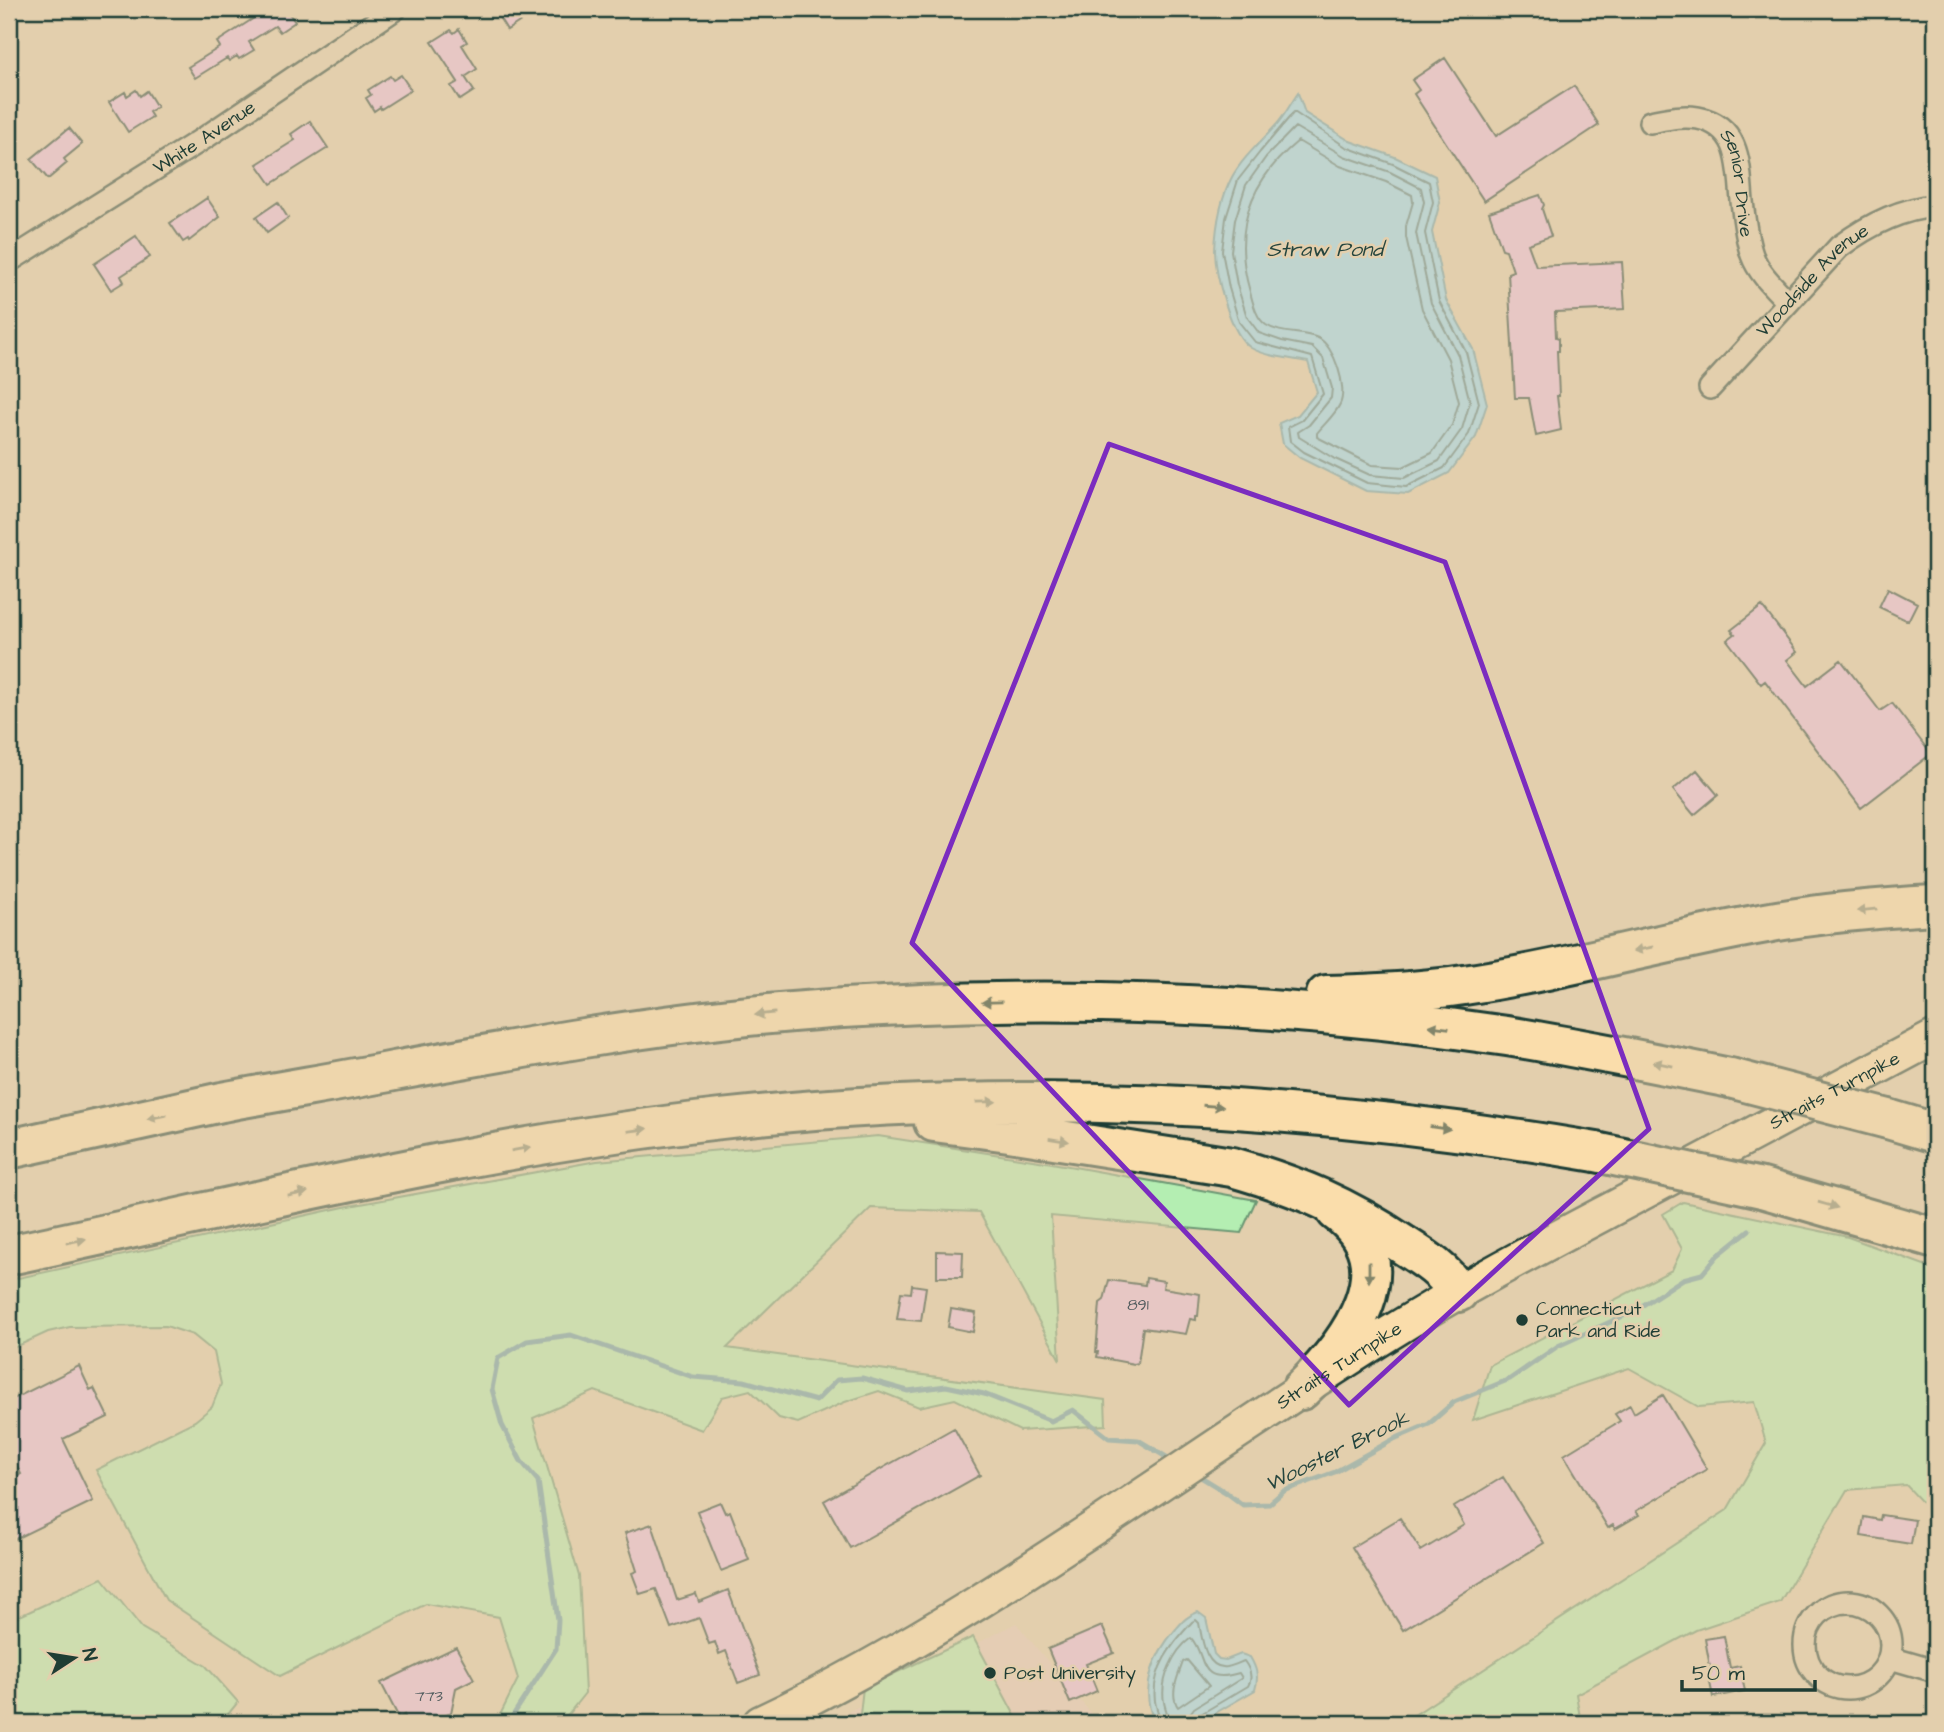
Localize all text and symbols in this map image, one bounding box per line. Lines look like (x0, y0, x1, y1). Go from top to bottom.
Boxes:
street label: White Avenue (148, 94, 261, 181)
street label: Senior Drive (1713, 123, 1760, 239)
street label: Woodside Avenue (1750, 217, 1874, 343)
water label: Straw Pond (1267, 235, 1387, 264)
one-way arrow (1856, 905, 1878, 916)
one-way arrow (1632, 943, 1654, 954)
one-way arrow (981, 996, 1003, 1008)
one-way arrow (754, 1009, 776, 1020)
one-way arrow (1428, 1022, 1450, 1033)
street label: Straits Turnpike (1764, 1045, 1905, 1136)
one-way arrow (1652, 1059, 1674, 1070)
one-way arrow (975, 1096, 997, 1107)
one-way arrow (1202, 1101, 1224, 1112)
one-way arrow (146, 1111, 168, 1122)
one-way arrow (1429, 1123, 1451, 1134)
one-way arrow (627, 1124, 649, 1135)
one-way arrow (1048, 1135, 1070, 1146)
one-way arrow (510, 1143, 532, 1154)
one-way arrow (287, 1188, 309, 1199)
one-way arrow (1817, 1201, 1838, 1211)
one-way arrow (65, 1235, 87, 1246)
one-way arrow (1363, 1261, 1375, 1283)
house number: 891 (1127, 1294, 1149, 1316)
place label: Connecticut Park and Ride (1536, 1296, 1661, 1345)
marker: Connecticut Park and Ride (1514, 1312, 1530, 1328)
street label: Straits Turnpike (1271, 1315, 1407, 1416)
water label: Wooster Brook (1260, 1403, 1415, 1498)
north arrow (38, 1624, 108, 1694)
text: N (75, 1646, 104, 1663)
scale bar (1682, 1648, 1814, 1692)
text: 50 m (1692, 1659, 1746, 1688)
place label: Post University (1004, 1660, 1136, 1688)
marker: Post University (982, 1665, 998, 1681)
house number: 773 (415, 1685, 443, 1707)

